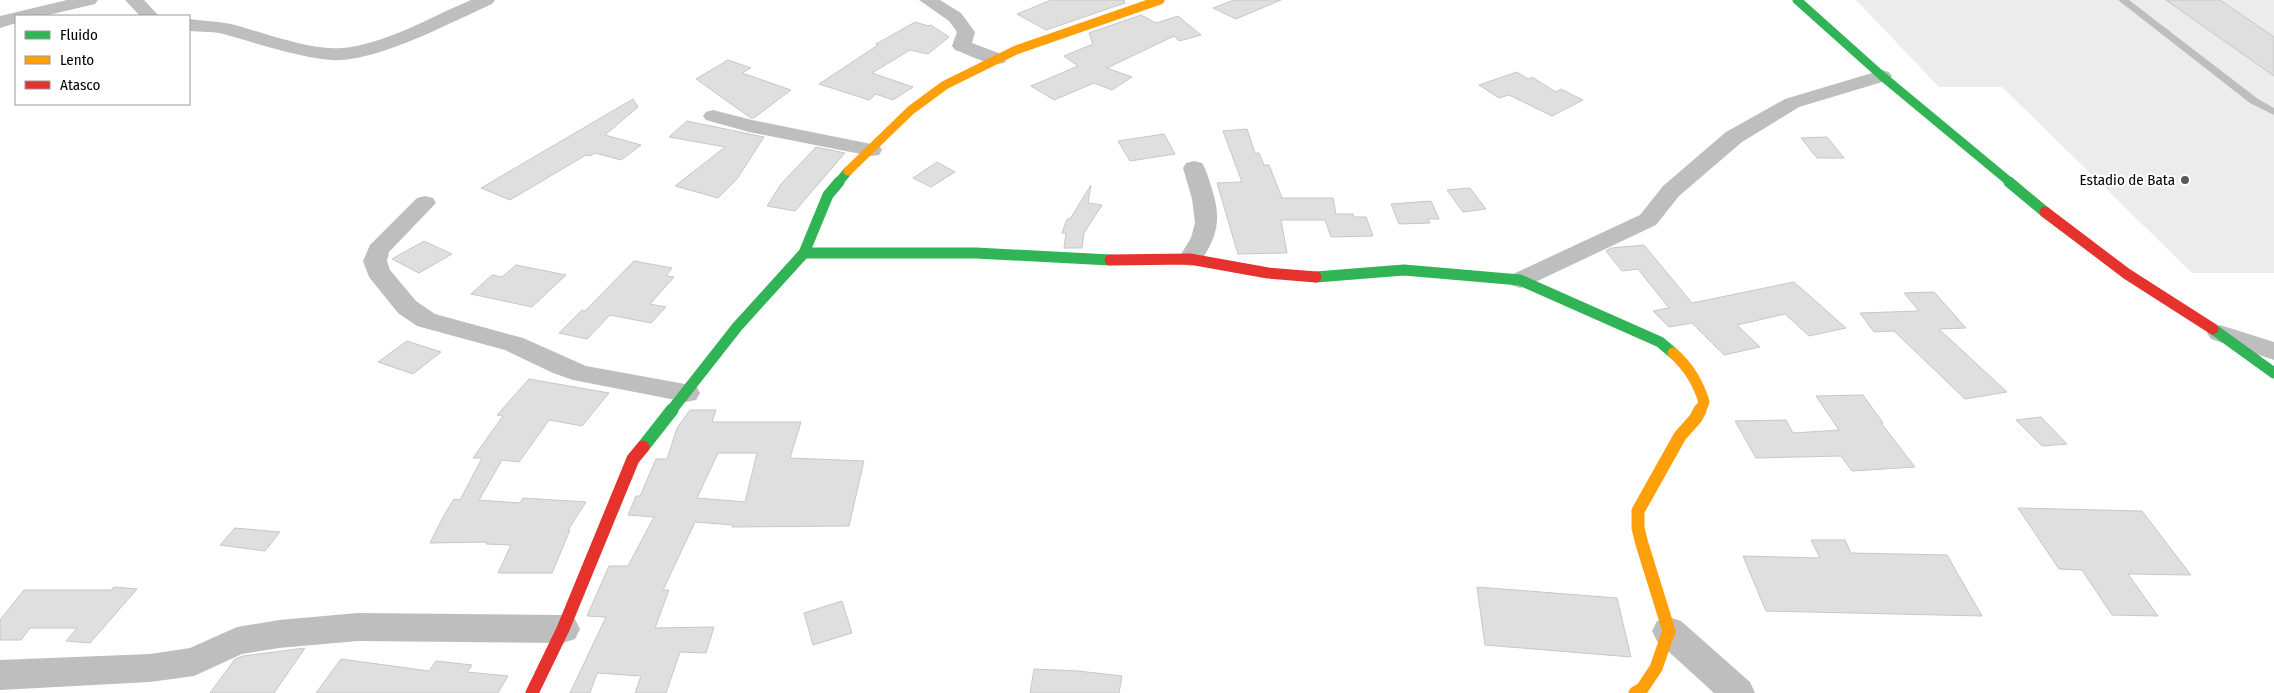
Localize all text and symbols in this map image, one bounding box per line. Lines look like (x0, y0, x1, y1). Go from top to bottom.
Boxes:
legend (15, 15, 190, 105)
text: Fluido (60, 26, 98, 44)
text: Lento (60, 51, 94, 69)
text: Atasco (60, 76, 100, 94)
place label: Estadio de Bata (2080, 171, 2175, 189)
marker: Estadio de Bata (2179, 174, 2191, 186)

